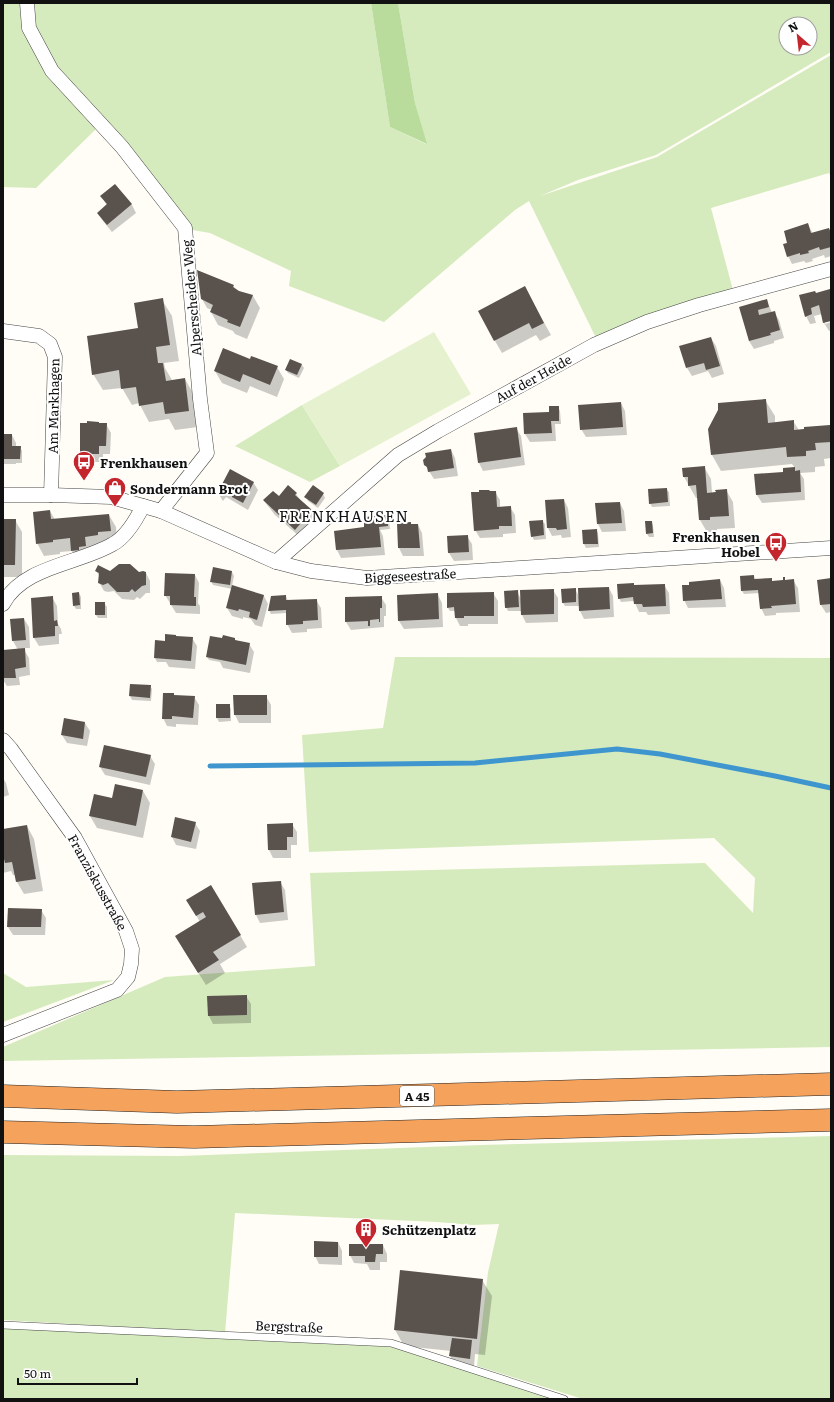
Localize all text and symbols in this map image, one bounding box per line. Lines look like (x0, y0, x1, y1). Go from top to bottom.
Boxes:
north arrow (778, 16, 818, 56)
text: N (785, 17, 801, 36)
street label: Alperscheider Weg (176, 238, 206, 357)
street label: Auf der Heide (491, 349, 575, 407)
street label: Am Markhagen (43, 358, 63, 454)
bus stop icon: Frenkhausen (71, 449, 97, 482)
place label: Frenkhausen (100, 453, 188, 472)
shop icon: Sondermann Brot (102, 475, 128, 508)
place label: Sondermann Brot (130, 479, 248, 498)
district label: FRENKHAUSEN (279, 504, 409, 527)
place label: Frenkhausen Hobel (672, 527, 760, 561)
bus stop icon: Frenkhausen Hobel (763, 530, 789, 563)
street label: Biggeseestraße (363, 563, 457, 587)
street label: Franziskusstraße (64, 830, 132, 934)
road number: A 45 (400, 1086, 434, 1106)
building icon: Schützenplatz (353, 1216, 379, 1249)
place label: Schützenplatz (382, 1220, 476, 1239)
street label: Bergstraße (255, 1315, 323, 1337)
scale bar (18, 1360, 137, 1386)
text: 50 m (24, 1364, 51, 1382)

